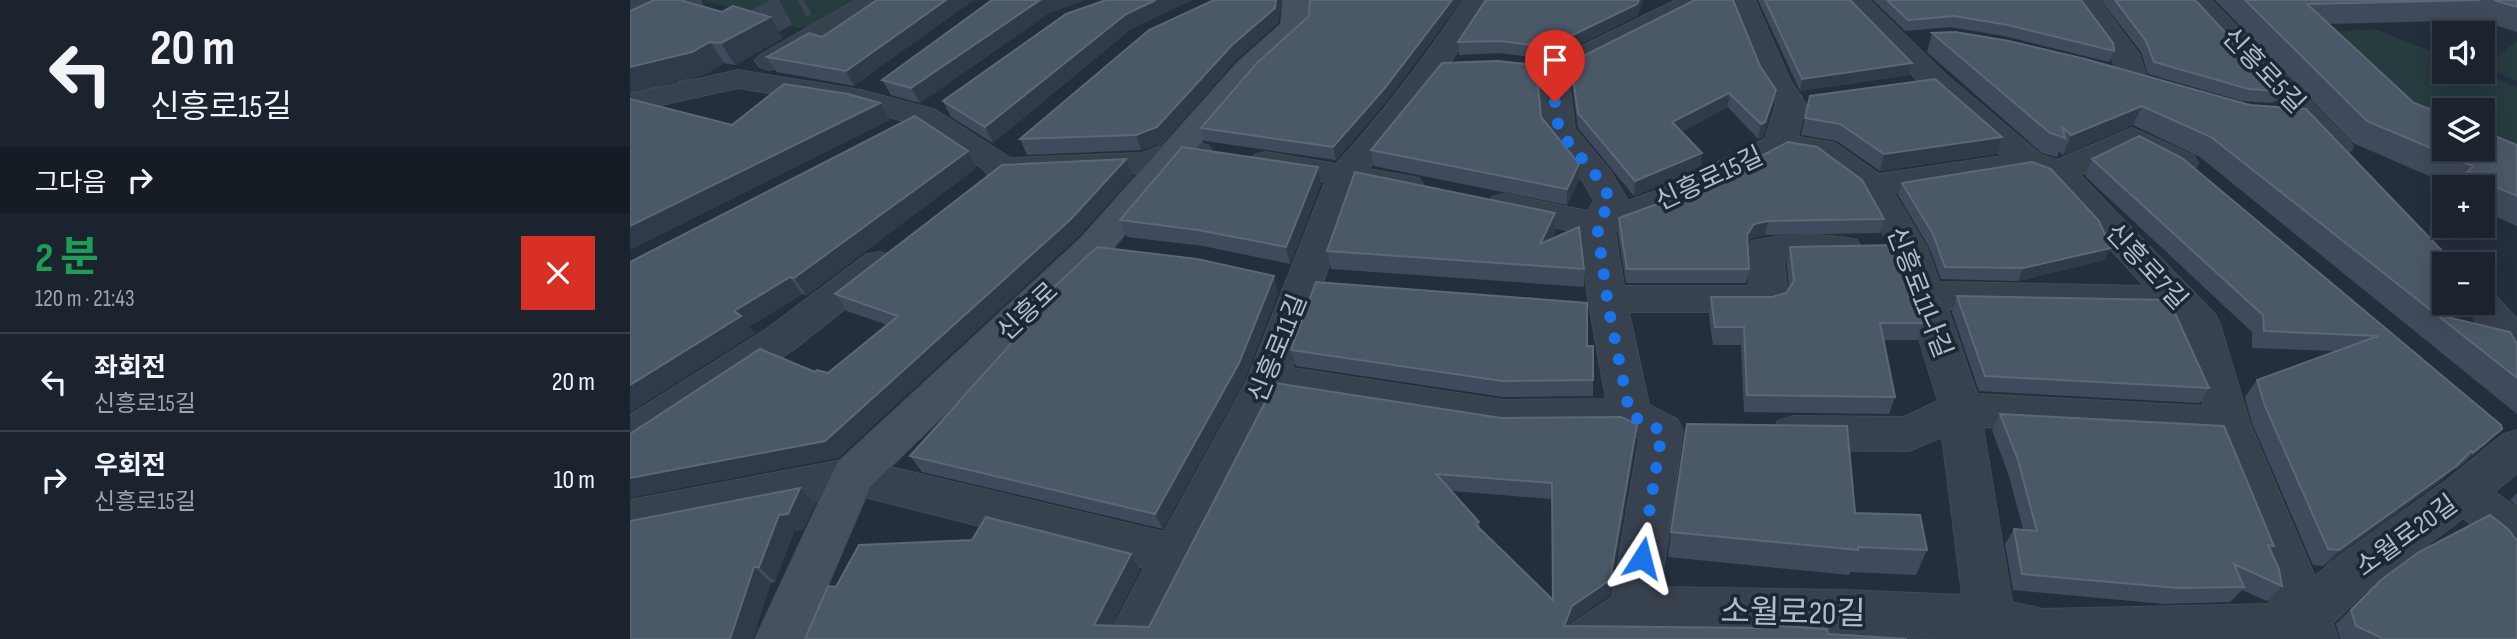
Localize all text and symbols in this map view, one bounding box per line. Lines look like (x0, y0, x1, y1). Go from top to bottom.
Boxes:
text: 20 m (150, 20, 235, 79)
map controls (2432, 21, 2495, 315)
button: sound (2432, 21, 2495, 84)
street label: 신흥로5길 (2215, 22, 2311, 120)
icon: left (35, 28, 126, 119)
pin (1525, 30, 1585, 102)
icon: arrive (1536, 41, 1574, 79)
text: 신흥로15길 (150, 88, 292, 127)
button: layers (2432, 98, 2495, 161)
street label: 신흥로15길 (1651, 141, 1768, 218)
icon: right (121, 161, 159, 199)
text: 그다음 (35, 168, 107, 199)
button: + (2432, 175, 2495, 238)
street label: 신흥로7길 (2098, 218, 2193, 316)
street label: 신흥로11나길 (1879, 223, 1958, 362)
text: 2 분 (35, 233, 99, 284)
button: close (521, 236, 595, 310)
button: − (2432, 252, 2495, 315)
street label: 신흥로 (991, 276, 1065, 348)
text: 120 m · 21:43 (35, 285, 135, 313)
street label: 신흥로11길 (1243, 290, 1314, 407)
text: 좌회전 (94, 353, 166, 384)
icon: left (35, 363, 73, 401)
text: 20 m (552, 367, 595, 398)
text: 신흥로15길 (94, 390, 196, 418)
text: 우회전 (94, 451, 166, 482)
icon: right (35, 461, 73, 499)
text: 10 m (553, 465, 595, 496)
text: 신흥로15길 (94, 488, 196, 516)
street label: 소월로20길 (2350, 489, 2464, 583)
position arrow (1605, 521, 1679, 595)
street label: 소월로20길 (1720, 593, 1866, 634)

